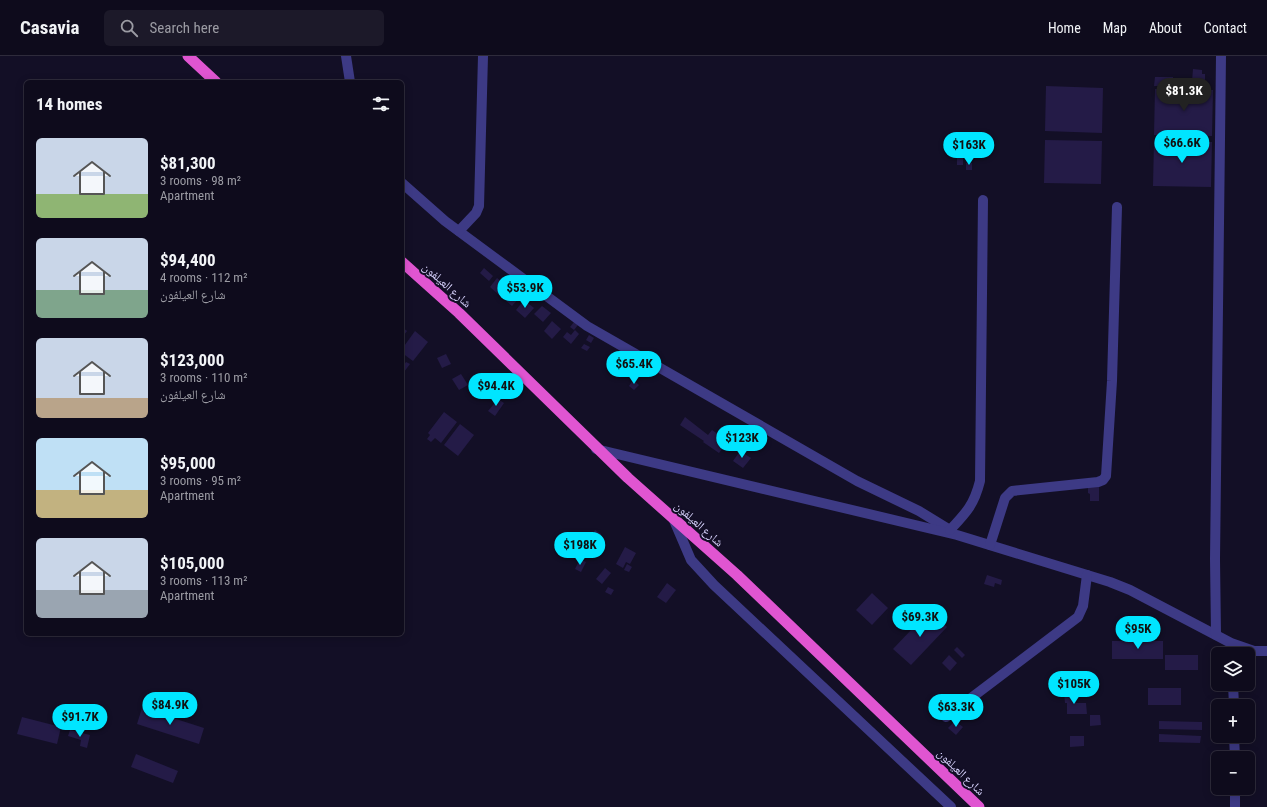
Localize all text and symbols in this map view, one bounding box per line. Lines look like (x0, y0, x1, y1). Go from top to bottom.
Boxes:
search box (104, 10, 384, 46)
text: Casavia (20, 16, 80, 39)
icon: search (118, 17, 140, 39)
text: Search here (150, 19, 219, 37)
text: Home (1048, 20, 1081, 36)
text: Map (1103, 20, 1127, 36)
text: About (1149, 20, 1182, 36)
text: Contact (1204, 20, 1247, 36)
pin: $81.3K (1151, 78, 1217, 112)
text: $81.3K (1165, 83, 1203, 98)
icon: filters (370, 93, 392, 115)
text: 14 homes (36, 94, 102, 114)
pin: $66.6K (1149, 130, 1215, 164)
pin: $163K (941, 132, 997, 166)
text: $66.6K (1163, 135, 1201, 150)
text: $163K (952, 137, 986, 152)
text: $81,300 (160, 153, 216, 173)
icon: home (68, 154, 116, 202)
text: 3 rooms · 98 m² (160, 173, 241, 188)
text: Apartment (160, 188, 214, 203)
text: $94,400 (160, 250, 216, 270)
icon: home (68, 254, 116, 302)
street label: شارع العيلفون (419, 260, 474, 311)
text: 4 rooms · 112 m² (160, 270, 247, 285)
pin: $53.9K (492, 275, 558, 309)
text: $53.9K (506, 280, 544, 295)
text: شارع العيلفون (160, 287, 226, 302)
text: $123,000 (160, 350, 224, 370)
pin: $65.4K (601, 351, 667, 385)
icon: home (68, 354, 116, 402)
text: $65.4K (615, 356, 653, 371)
text: 3 rooms · 110 m² (160, 370, 247, 385)
pin: $94.4K (463, 373, 529, 407)
text: $94.4K (477, 378, 515, 393)
text: شارع العيلفون (160, 387, 226, 402)
pin: $123K (714, 425, 770, 459)
text: $123K (725, 430, 759, 445)
text: $95,000 (160, 453, 216, 473)
icon: home (68, 454, 116, 502)
text: 3 rooms · 95 m² (160, 473, 241, 488)
text: Apartment (160, 488, 214, 503)
street label: شارع العيلفون (671, 499, 726, 550)
pin: $198K (552, 532, 608, 566)
text: $198K (563, 537, 597, 552)
text: $105,000 (160, 553, 224, 573)
icon: home (68, 554, 116, 602)
text: 3 rooms · 113 m² (160, 573, 247, 588)
text: Apartment (160, 588, 214, 603)
pin: $69.3K (887, 604, 953, 638)
text: $69.3K (901, 609, 939, 624)
pin: $95K (1114, 616, 1162, 650)
text: $95K (1125, 621, 1151, 636)
map controls (1211, 647, 1255, 795)
button: layers (1211, 647, 1255, 691)
pin: $105K (1046, 671, 1102, 705)
text: $105K (1057, 676, 1091, 691)
pin: $84.9K (137, 692, 203, 726)
pin: $63.3K (923, 694, 989, 728)
text: $84.9K (151, 697, 189, 712)
text: $63.3K (937, 699, 975, 714)
button: + (1211, 699, 1255, 743)
pin: $91.7K (47, 704, 113, 738)
text: $91.7K (61, 709, 99, 724)
street label: شارع العيلفون (934, 746, 988, 799)
button: − (1211, 751, 1255, 795)

